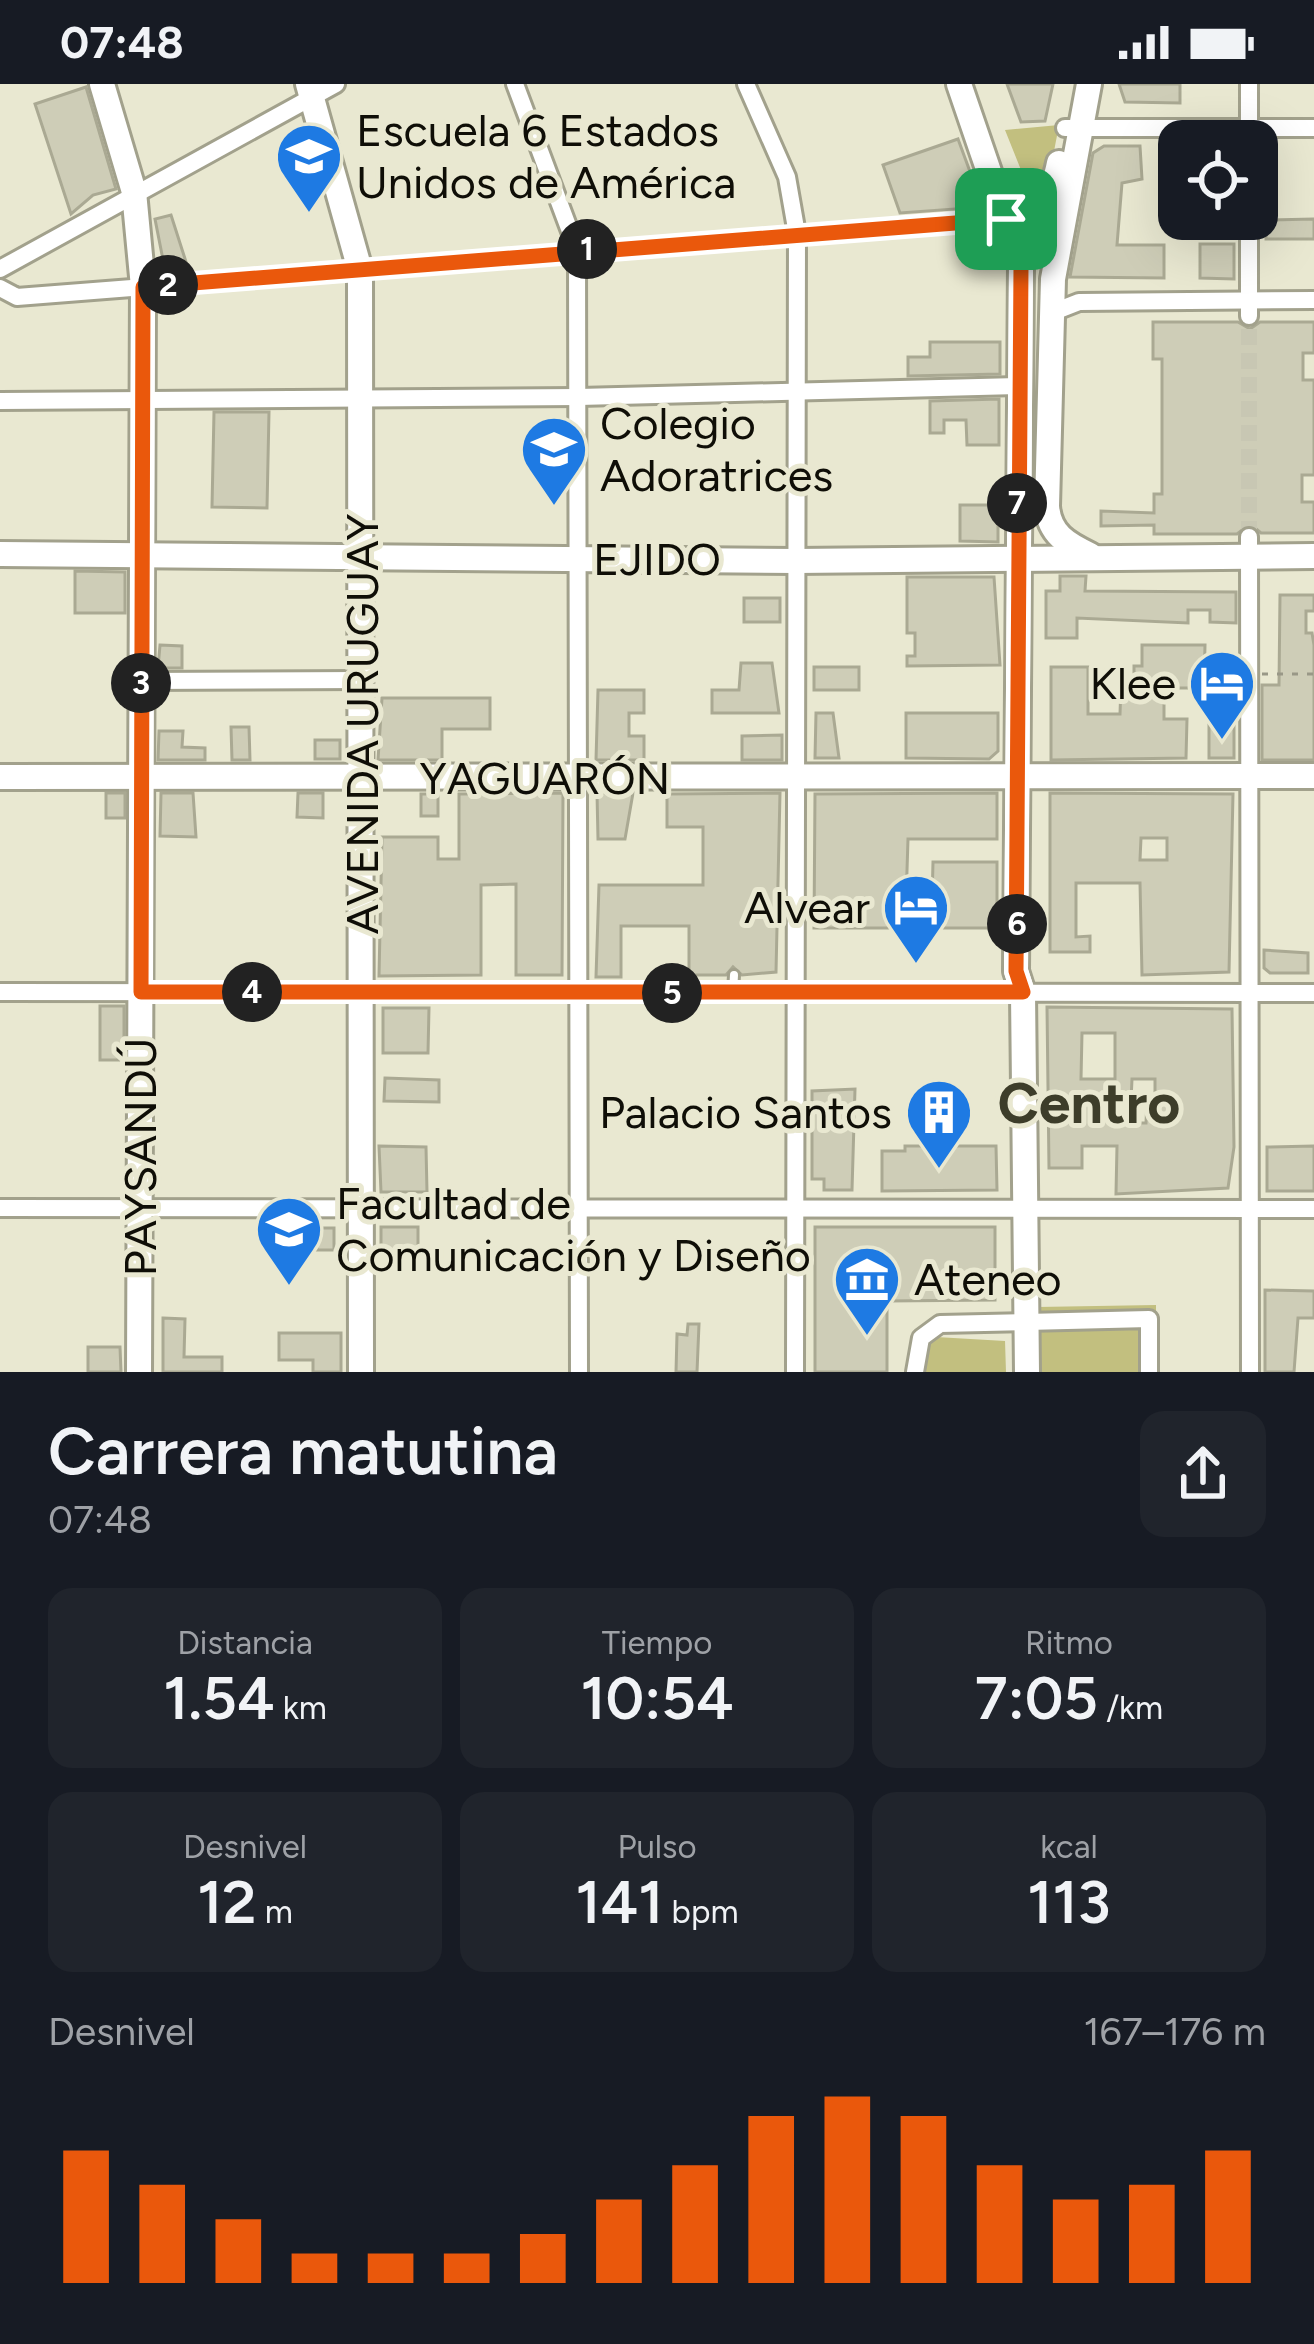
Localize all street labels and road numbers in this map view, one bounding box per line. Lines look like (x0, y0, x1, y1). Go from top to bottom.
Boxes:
street label: AVENIDA URUGUAY (335, 514, 389, 934)
street label: EJIDO (593, 532, 721, 586)
street label: YAGUARÓN (420, 751, 670, 805)
street label: PAYSANDÚ (113, 1038, 167, 1276)

